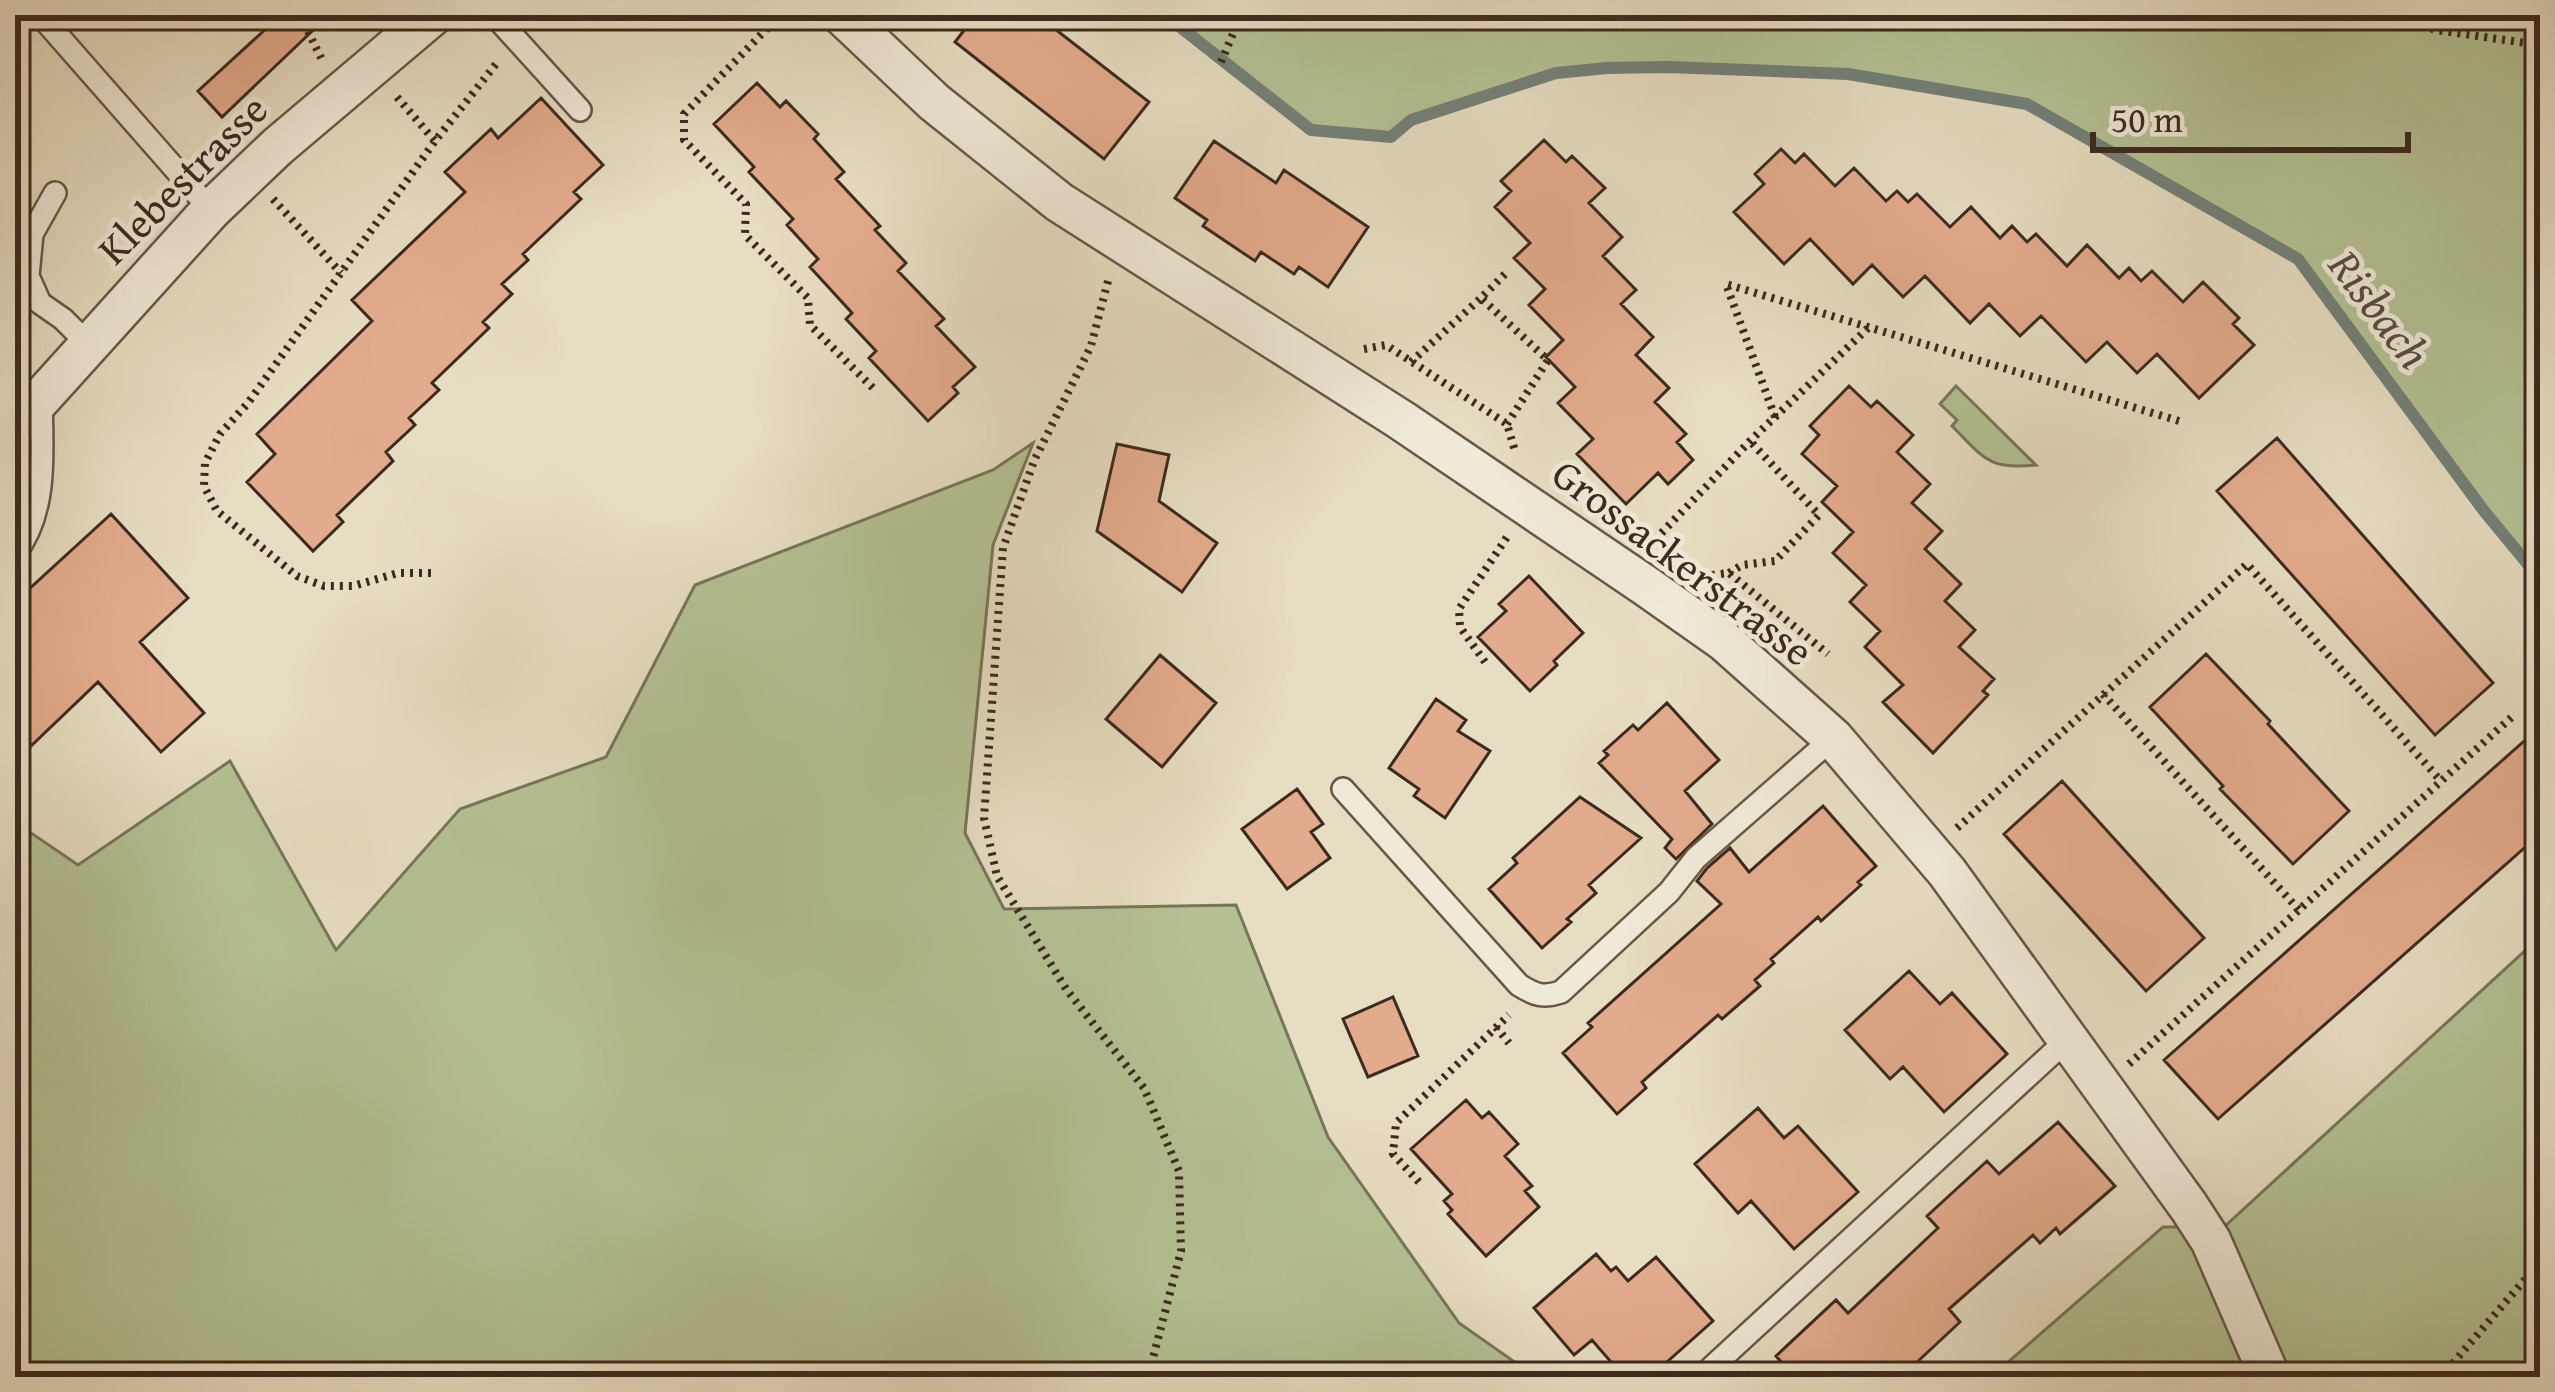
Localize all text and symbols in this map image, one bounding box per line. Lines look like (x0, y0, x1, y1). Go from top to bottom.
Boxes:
scale bar (2093, 78, 2408, 152)
street label: Klebestrasse (83, 80, 281, 278)
text: 50 m (2111, 92, 2183, 145)
water label: Risbach (2313, 235, 2447, 382)
street label: Grossackerstrasse (1540, 443, 1827, 680)

